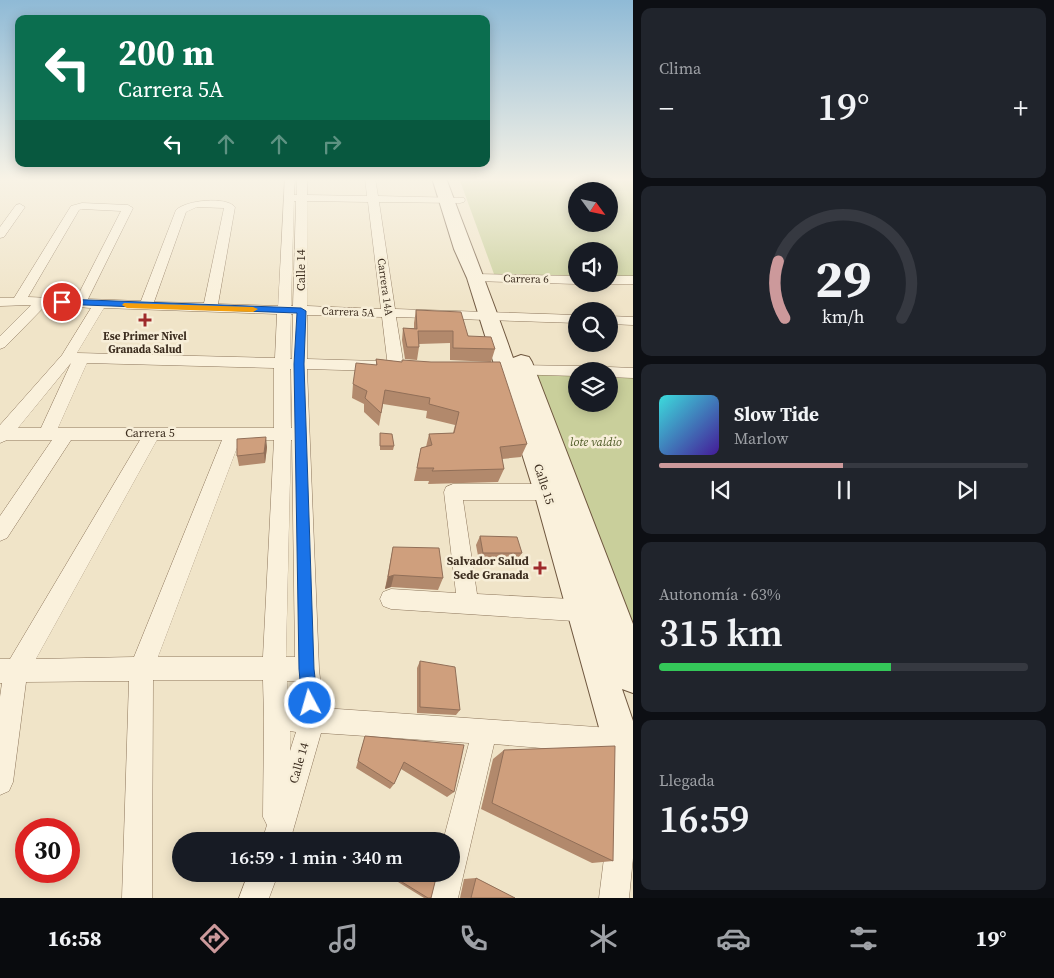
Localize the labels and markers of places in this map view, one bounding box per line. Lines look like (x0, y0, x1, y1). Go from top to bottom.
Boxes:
pin (41, 281, 83, 323)
marker: Ese Primer Nivel Granada Salud (138, 313, 152, 327)
place label: Ese Primer Nivel Granada Salud (103, 329, 187, 357)
place label: Salvador Salud Sede Granada (447, 553, 530, 583)
marker: Salvador Salud Sede Granada (533, 561, 547, 575)

